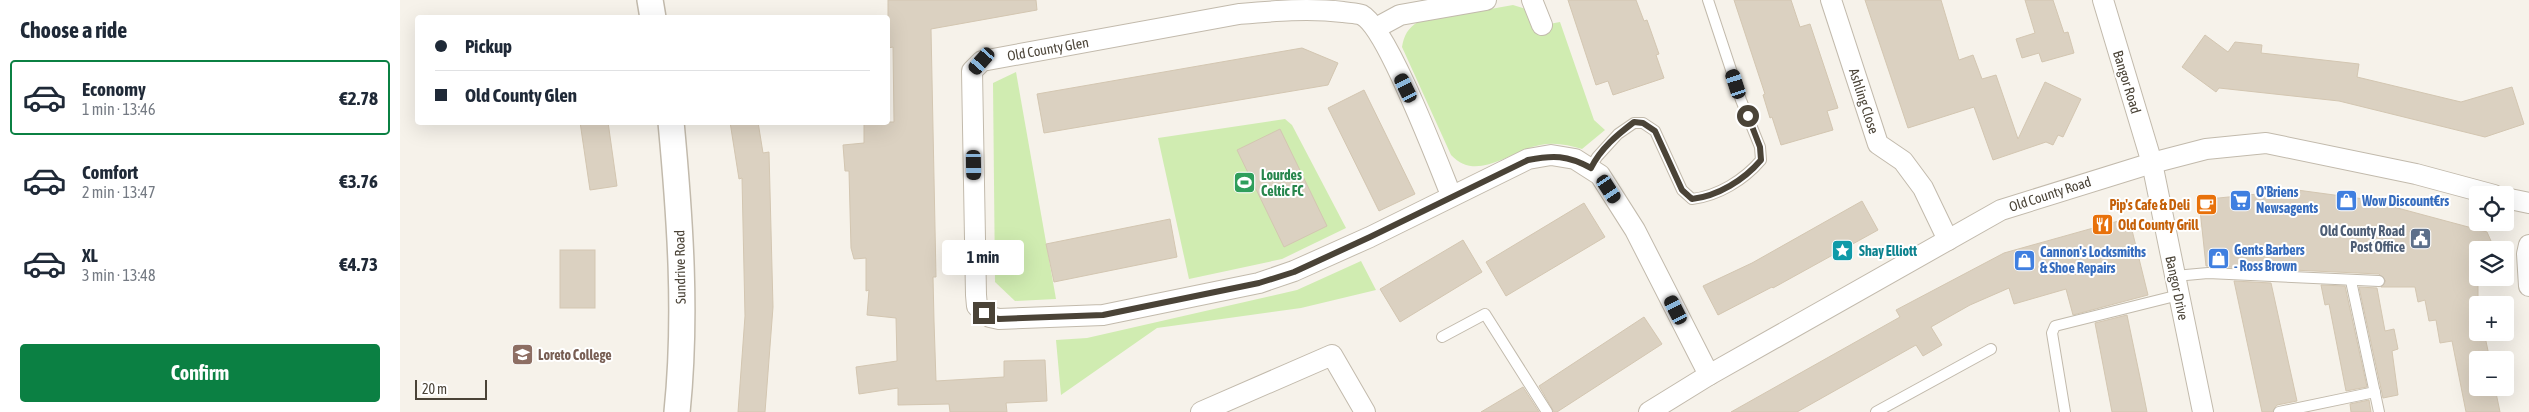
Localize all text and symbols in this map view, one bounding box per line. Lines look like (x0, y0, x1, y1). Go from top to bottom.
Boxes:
text: Choose a ride (20, 17, 127, 43)
street label: Old County Glen (1006, 34, 1090, 64)
text: Pickup (465, 35, 512, 57)
car (966, 45, 997, 77)
street label: Bangor Road (2110, 49, 2144, 115)
street label: Ashling Close (1846, 66, 1882, 136)
car (1724, 67, 1747, 101)
car (1392, 71, 1419, 105)
icon: car (22, 75, 67, 120)
text: Economy (82, 78, 146, 100)
text: Old County Glen (465, 84, 577, 106)
text: €2.78 (339, 87, 378, 109)
text: 1 min · 13:46 (82, 100, 155, 118)
route start (1737, 105, 1759, 127)
car (966, 150, 981, 180)
icon: car (22, 158, 67, 203)
text: Comfort (82, 161, 138, 183)
place label: Lourdes Celtic FC (1261, 167, 1304, 199)
text: €3.76 (339, 170, 378, 192)
sports icon: Lourdes Celtic FC (1233, 171, 1257, 195)
car (1594, 172, 1623, 206)
street label: Old County Road (2007, 173, 2093, 215)
text: 2 min · 13:47 (82, 183, 155, 201)
place label: O'Briens Newsagents (2256, 184, 2318, 216)
map controls (2469, 186, 2514, 396)
button: locate (2469, 186, 2514, 231)
supermarket icon: O'Briens Newsagents (2228, 188, 2252, 212)
shop icon: Wow Discount€rs (2334, 189, 2358, 213)
cafe icon: Pip's Cafe & Deli (2194, 193, 2218, 217)
place label: Wow Discount€rs (2361, 193, 2449, 209)
place label: Pip's Cafe & Deli (2110, 197, 2190, 213)
restaurant icon: Old County Grill (2090, 213, 2114, 237)
place label: Old County Grill (2118, 217, 2199, 233)
place label: Old County Road Post Office (2320, 223, 2405, 255)
public building icon: Old County Road Post Office (2409, 227, 2433, 251)
street label: Sundrive Road (671, 230, 689, 304)
place icon: Shay Elliott (1831, 239, 1855, 263)
callout: 1 min (943, 240, 1025, 276)
icon: car (22, 241, 67, 286)
button: layers (2469, 241, 2514, 286)
place label: Gents Barbers - Ross Brown (2234, 242, 2305, 274)
place label: Shay Elliott (1859, 243, 1917, 259)
text: XL (82, 244, 98, 266)
place label: Cannon's Locksmiths & Shoe Repairs (2040, 244, 2146, 276)
shop icon: Gents Barbers - Ross Brown (2206, 246, 2230, 270)
text: 1 min (967, 248, 999, 266)
shop icon: Cannon's Locksmiths & Shoe Repairs (2012, 248, 2036, 272)
text: €4.73 (339, 253, 378, 275)
street label: Bangor Drive (2162, 254, 2192, 322)
text: 3 min · 13:48 (82, 266, 155, 284)
car (1662, 293, 1689, 327)
button: + (2469, 296, 2514, 341)
route end (973, 302, 995, 324)
school or university icon: Loreto College (510, 343, 534, 367)
button: Confirm (20, 344, 380, 402)
place label: Loreto College (538, 347, 612, 363)
button: − (2469, 351, 2514, 396)
scale bar (415, 377, 488, 400)
text: 20 m (422, 381, 447, 397)

